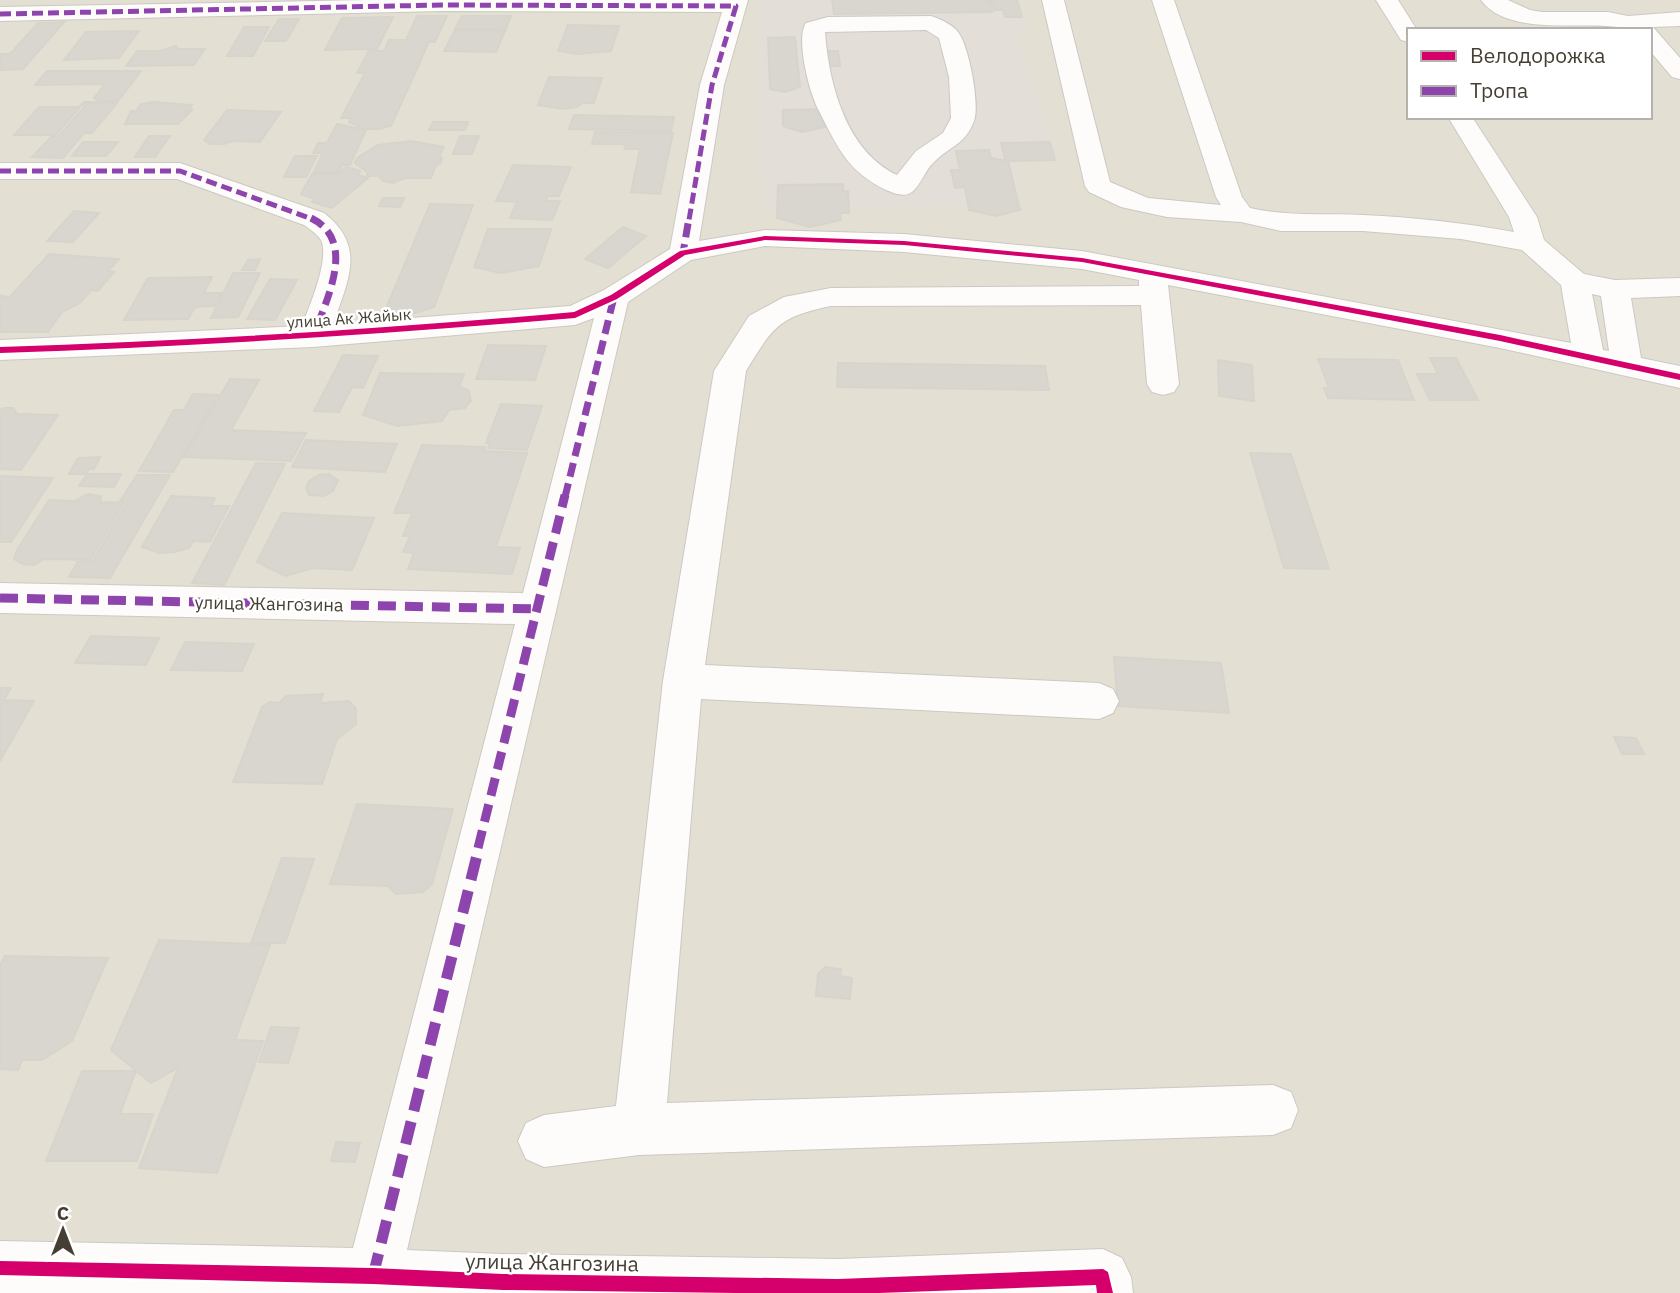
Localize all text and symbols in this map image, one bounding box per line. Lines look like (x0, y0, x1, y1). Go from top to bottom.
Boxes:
legend (1407, 28, 1652, 119)
text: Велодорожка (1470, 41, 1605, 69)
text: Тропа (1470, 76, 1528, 104)
street label: улица Ак Жайык (286, 304, 412, 332)
street label: улица Жангозина (194, 591, 344, 616)
north arrow (28, 1195, 98, 1265)
text: С (57, 1201, 69, 1225)
street label: улица Жангозина (465, 1246, 639, 1278)

